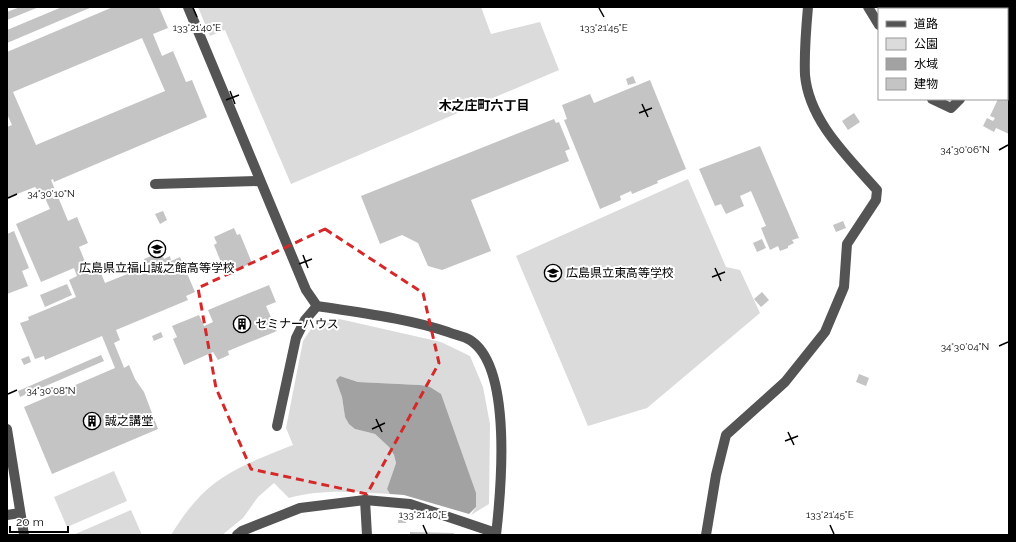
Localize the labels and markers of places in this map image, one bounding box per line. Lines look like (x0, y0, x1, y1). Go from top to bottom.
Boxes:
school or university icon: 広島県立福山誠之館高等学校 (147, 239, 167, 259)
place label: 広島県立福山誠之館高等学校 (79, 261, 235, 275)
school or university icon: 広島県立東高等学校 (543, 263, 563, 283)
place label: 広島県立東高等学校 (566, 266, 674, 280)
building icon: セミナーハウス (232, 314, 252, 334)
place label: セミナーハウス (255, 317, 339, 331)
building icon: 誠之講堂 (82, 411, 102, 431)
place label: 誠之講堂 (105, 414, 153, 428)

